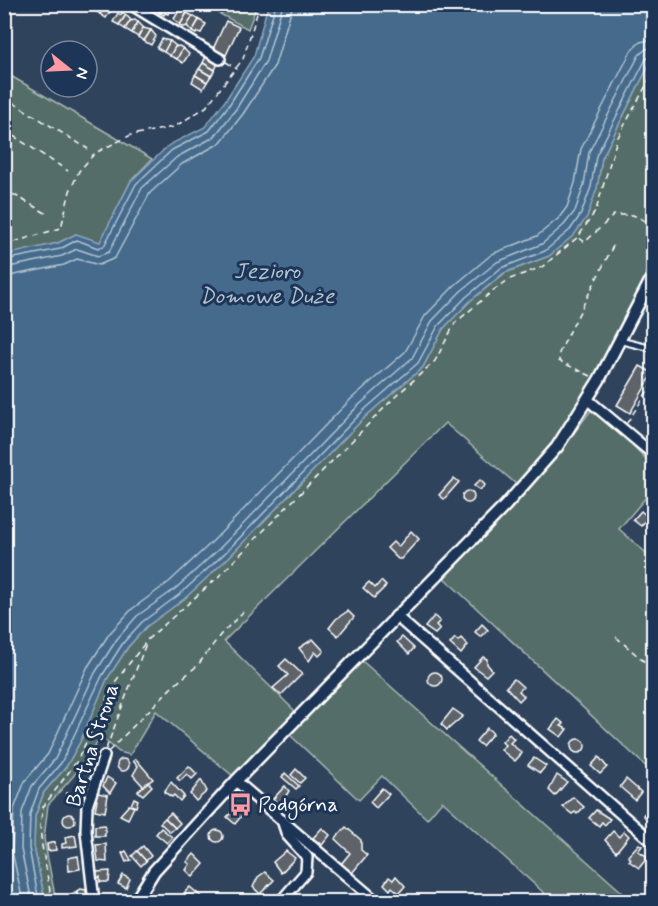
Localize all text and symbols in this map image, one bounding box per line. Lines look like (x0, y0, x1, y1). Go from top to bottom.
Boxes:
north arrow (39, 39, 99, 99)
text: N (70, 65, 93, 81)
water label: Jezioro Domowe Duże (200, 258, 336, 311)
street label: Bartna Strona (60, 680, 126, 810)
bus stop icon: Podgórna (227, 791, 253, 817)
place label: Podgórna (258, 791, 338, 820)

